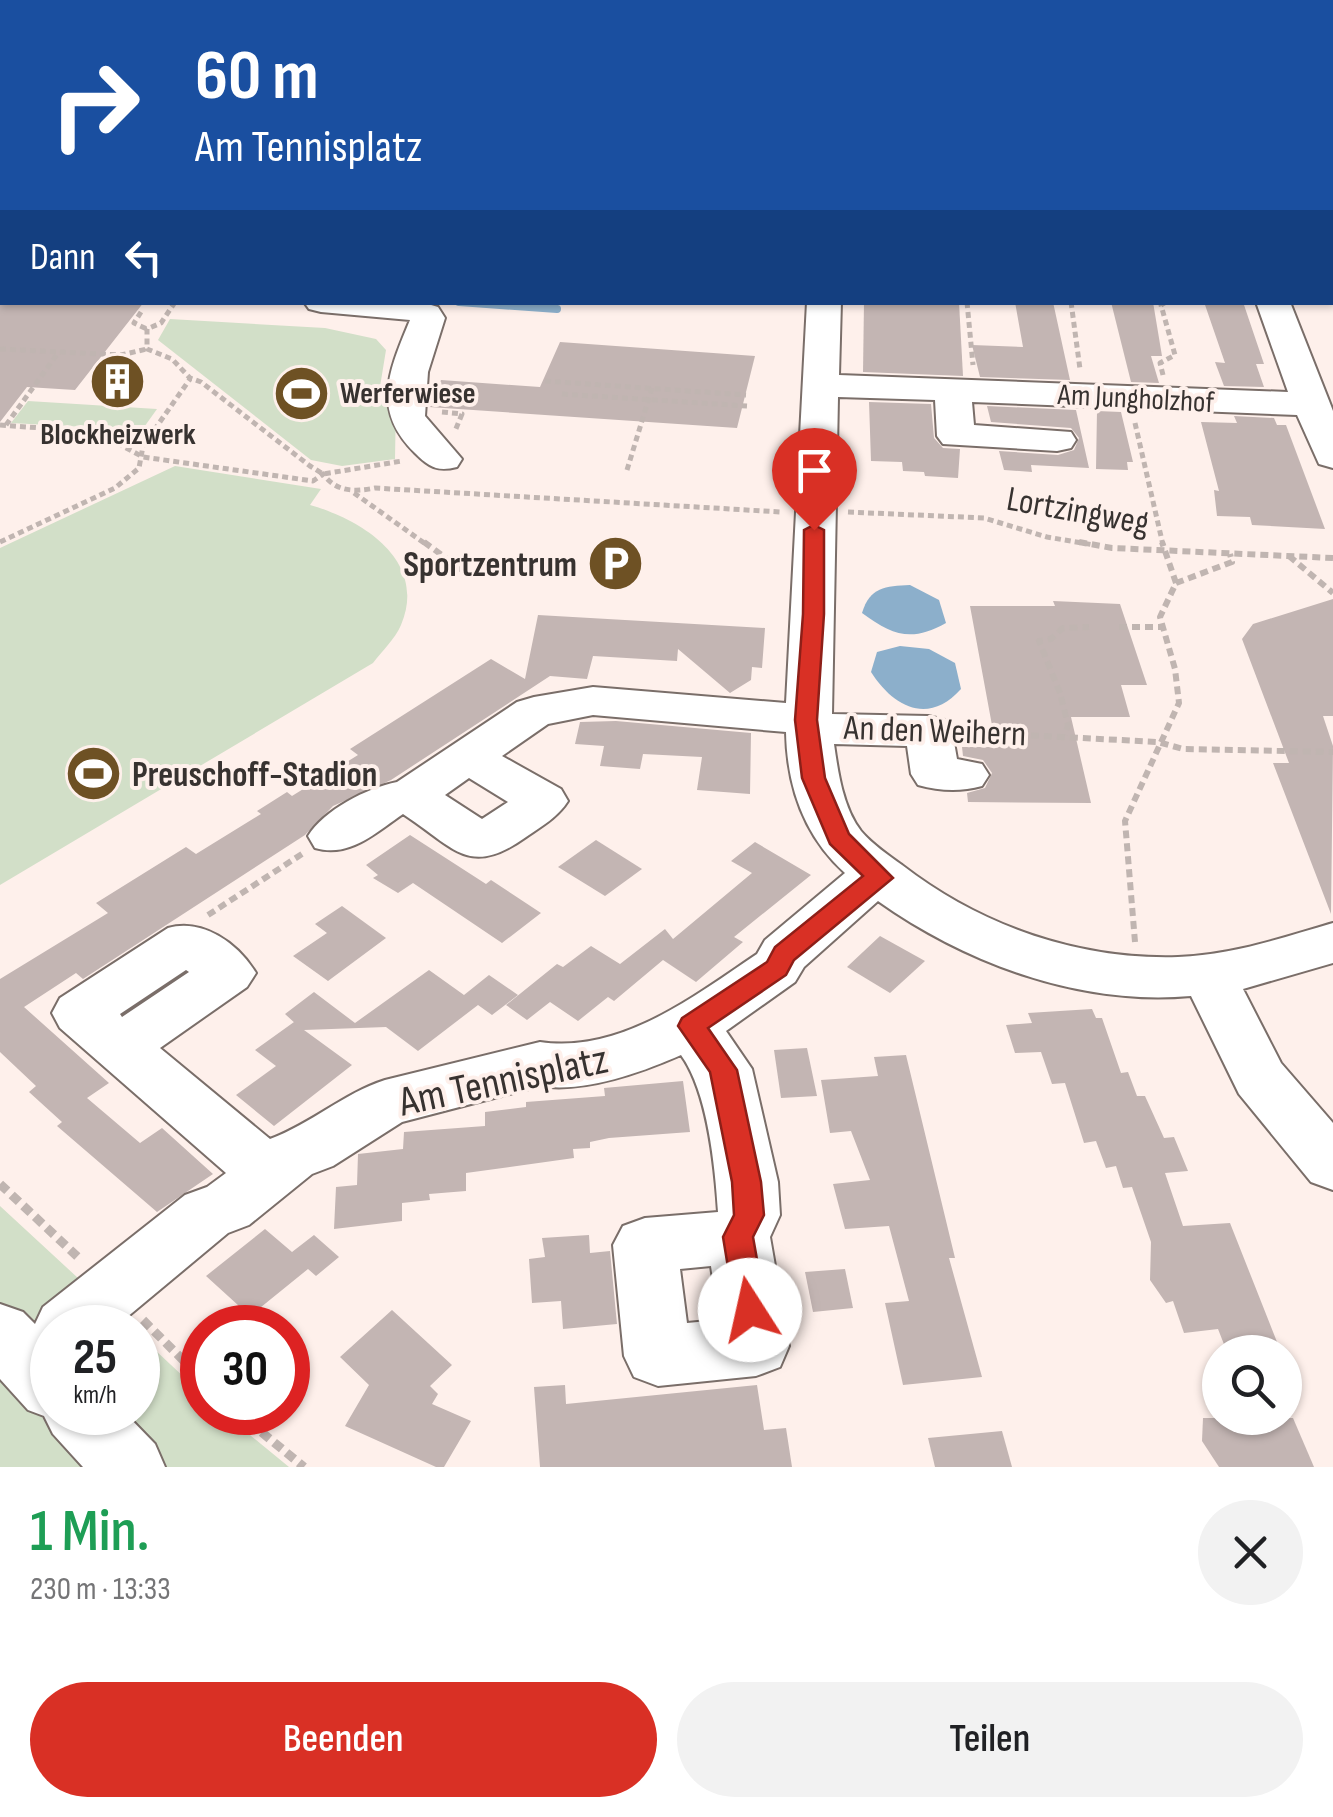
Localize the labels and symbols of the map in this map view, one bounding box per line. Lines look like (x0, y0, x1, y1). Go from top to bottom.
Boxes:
building icon: Blockheizwerk (88, 351, 148, 411)
sports icon: Werferwiese (271, 363, 331, 423)
place label: Werferwiese (340, 376, 476, 412)
street label: Am Jungholzhof (1056, 377, 1215, 421)
place label: Blockheizwerk (40, 417, 196, 453)
pin (772, 428, 857, 531)
street label: Lortzingweg (1003, 478, 1152, 545)
parking icon: Sportzentrum (586, 534, 646, 594)
place label: Sportzentrum (403, 544, 577, 587)
street label: An den Weihern (842, 707, 1027, 756)
sports icon: Preuschoff-Stadion (63, 744, 123, 804)
place label: Preuschoff-Stadion (132, 754, 377, 797)
street label: Am Tennisplatz (394, 1034, 612, 1129)
position arrow (698, 1258, 802, 1362)
speed limit sign: 30 (180, 1305, 310, 1435)

